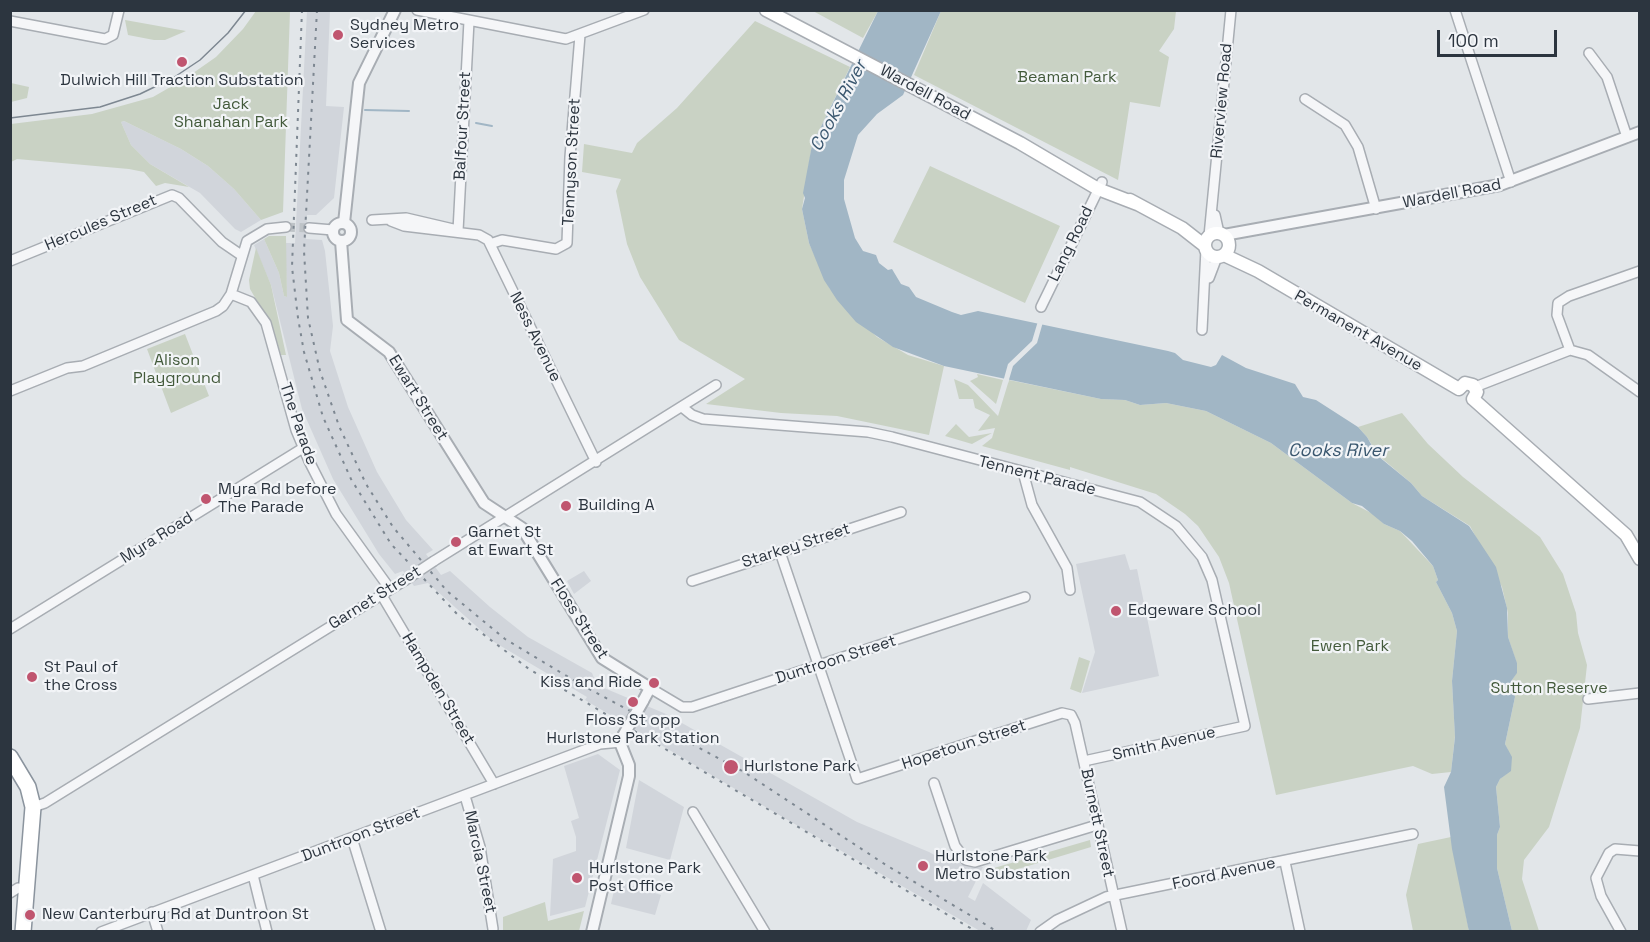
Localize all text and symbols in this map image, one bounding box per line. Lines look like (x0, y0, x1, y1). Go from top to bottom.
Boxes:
place label: Sydney Metro Services (350, 16, 459, 54)
scale bar (1440, 18, 1560, 56)
marker: Sydney Metro Services (331, 28, 345, 42)
text: 100 m (1448, 29, 1499, 52)
street label: Riverview Road (1207, 42, 1237, 160)
marker: Dulwich Hill Traction Substation (175, 55, 189, 69)
water label: Cooks River (806, 57, 872, 155)
street label: Wardell Road (876, 61, 974, 125)
park label: Beaman Park (1017, 68, 1117, 88)
place label: Dulwich Hill Traction Substation (60, 71, 304, 91)
street label: Balfour Street (451, 71, 475, 181)
park label: Jack Shanahan Park (174, 95, 288, 133)
street label: Tennyson Street (559, 98, 585, 226)
street label: Wardell Road (1401, 175, 1503, 213)
street label: Hercules Street (42, 191, 160, 255)
street label: Lang Road (1045, 203, 1097, 285)
street label: Permanent Avenue (1291, 287, 1425, 375)
street label: Ness Avenue (505, 289, 565, 385)
park label: Alison Playground (133, 351, 221, 389)
street label: Ewart Street (384, 352, 452, 444)
street label: The Parade (275, 380, 321, 468)
water label: Cooks River (1288, 440, 1388, 462)
street label: Tennent Parade (976, 452, 1098, 500)
place label: Myra Rd before The Parade (218, 480, 336, 518)
marker: Myra Rd before The Parade (199, 492, 213, 506)
place label: Building A (578, 496, 655, 516)
marker: Building A (559, 499, 573, 513)
street label: Myra Road (117, 508, 197, 568)
street label: Starkey Street (739, 519, 853, 573)
place label: Garnet St at Ewart St (468, 523, 554, 561)
marker: Garnet St at Ewart St (449, 535, 463, 549)
street label: Garnet Street (325, 562, 425, 634)
street label: Floss Street (546, 575, 612, 663)
place label: Edgeware School (1128, 601, 1261, 621)
marker: Edgeware School (1109, 604, 1123, 618)
street label: Hampden Street (397, 630, 479, 748)
street label: Duntroon Street (773, 631, 899, 689)
park label: Ewen Park (1311, 637, 1389, 657)
place label: St Paul of the Cross (44, 658, 118, 696)
marker: St Paul of the Cross (25, 670, 39, 684)
place label: Kiss and Ride (540, 673, 642, 693)
marker: Kiss and Ride (647, 676, 661, 690)
park label: Sutton Reserve (1490, 679, 1608, 699)
marker: Floss St opp Hurlstone Park Station (626, 695, 640, 709)
place label: Floss St opp Hurlstone Park Station (546, 711, 720, 749)
street label: Hopetoun Street (899, 716, 1029, 774)
street label: Smith Avenue (1111, 723, 1217, 765)
place label: Hurlstone Park (744, 757, 856, 777)
marker: Hurlstone Park (722, 758, 740, 776)
street label: Burnett Street (1076, 767, 1118, 879)
street label: Duntroon Street (299, 804, 423, 866)
street label: Marcia Street (460, 809, 500, 915)
place label: Hurlstone Park Metro Substation (935, 847, 1070, 885)
street label: Foord Avenue (1171, 854, 1277, 894)
place label: Hurlstone Park Post Office (589, 859, 701, 897)
marker: Hurlstone Park Metro Substation (916, 859, 930, 873)
marker: Hurlstone Park Post Office (570, 871, 584, 885)
place label: New Canterbury Rd at Duntroon St (42, 905, 309, 925)
marker: New Canterbury Rd at Duntroon St (23, 908, 37, 922)

